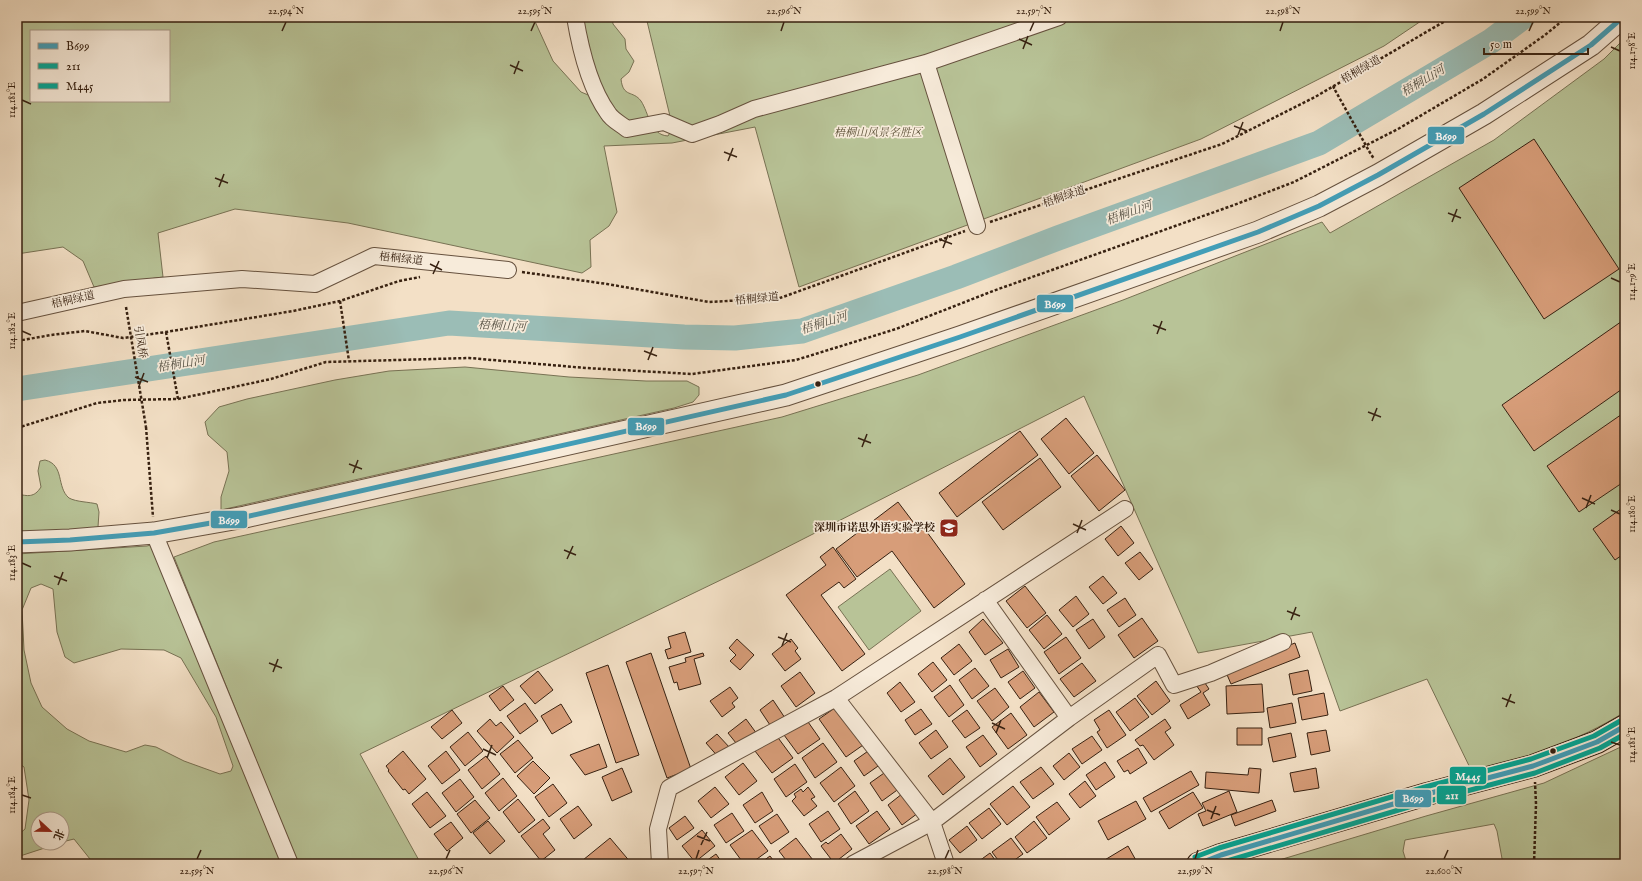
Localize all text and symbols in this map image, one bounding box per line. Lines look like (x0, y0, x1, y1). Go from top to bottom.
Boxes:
text: 22.594°N (268, 5, 304, 18)
text: 22.595°N (518, 5, 553, 18)
text: 22.596°N (766, 5, 802, 18)
text: 22.597°N (1016, 5, 1052, 18)
text: 22.598°N (1265, 5, 1301, 18)
text: 22.599°N (1515, 5, 1551, 18)
legend (30, 30, 170, 102)
scale bar (1484, 30, 1588, 56)
text: 114.178°E (1626, 32, 1639, 70)
text: 50 m (1490, 37, 1512, 52)
text: B699 (66, 39, 89, 54)
street label: 梧桐绿道 (1338, 53, 1384, 87)
text: 211 (66, 59, 81, 74)
water label: 梧桐山河 (1399, 61, 1449, 100)
text: M445 (66, 79, 94, 94)
text: 114.181°E (6, 82, 19, 118)
park label: 梧桐山风景名胜区 (834, 126, 924, 140)
line badge: B699 (1427, 126, 1465, 145)
text: B699 (1435, 130, 1457, 144)
street label: 梧桐绿道 (1041, 183, 1087, 211)
water label: 梧桐山河 (1104, 197, 1156, 228)
street label: 梧桐绿道 (378, 250, 424, 268)
text: 114.179°E (1626, 263, 1639, 301)
street label: 梧桐绿道 (50, 288, 96, 312)
street label: 梧桐绿道 (734, 290, 780, 308)
line badge: B699 (1036, 294, 1074, 313)
text: B699 (1044, 298, 1066, 312)
water label: 梧桐山河 (799, 308, 851, 338)
text: 114.182°E (6, 312, 19, 350)
water label: 梧桐山河 (478, 317, 528, 335)
street label: 引凤桥 (131, 325, 149, 359)
water label: 梧桐山河 (156, 353, 208, 375)
unlabelled marker (813, 379, 823, 389)
line badge: B699 (627, 417, 665, 436)
text: B699 (635, 420, 657, 434)
text: 114.180°E (1626, 495, 1639, 533)
line badge: B699 (210, 510, 248, 529)
text: B699 (218, 514, 240, 528)
school or university icon: 深圳市诺思外语实验学校 (938, 517, 960, 539)
place label: 深圳市诺思外语实验学校 (814, 521, 935, 535)
text: 114.183°E (6, 545, 19, 581)
text: 114.181°E (1626, 727, 1639, 763)
unlabelled marker (1548, 746, 1558, 756)
line badge: M445 (1449, 766, 1487, 785)
text: M445 (1455, 770, 1481, 784)
text: 114.184°E (6, 776, 19, 814)
line badge: 211 (1436, 785, 1467, 805)
line badge: B699 (1394, 789, 1432, 808)
text: 211 (1445, 789, 1459, 803)
text: B699 (1402, 792, 1424, 806)
north arrow (30, 811, 70, 851)
text: 北 (50, 827, 67, 842)
text: 22.595°N (180, 865, 215, 878)
text: 22.596°N (428, 865, 464, 878)
text: 22.597°N (678, 865, 714, 878)
text: 22.598°N (927, 865, 963, 878)
text: 22.599°N (1177, 865, 1213, 878)
text: 22.600°N (1425, 865, 1463, 878)

